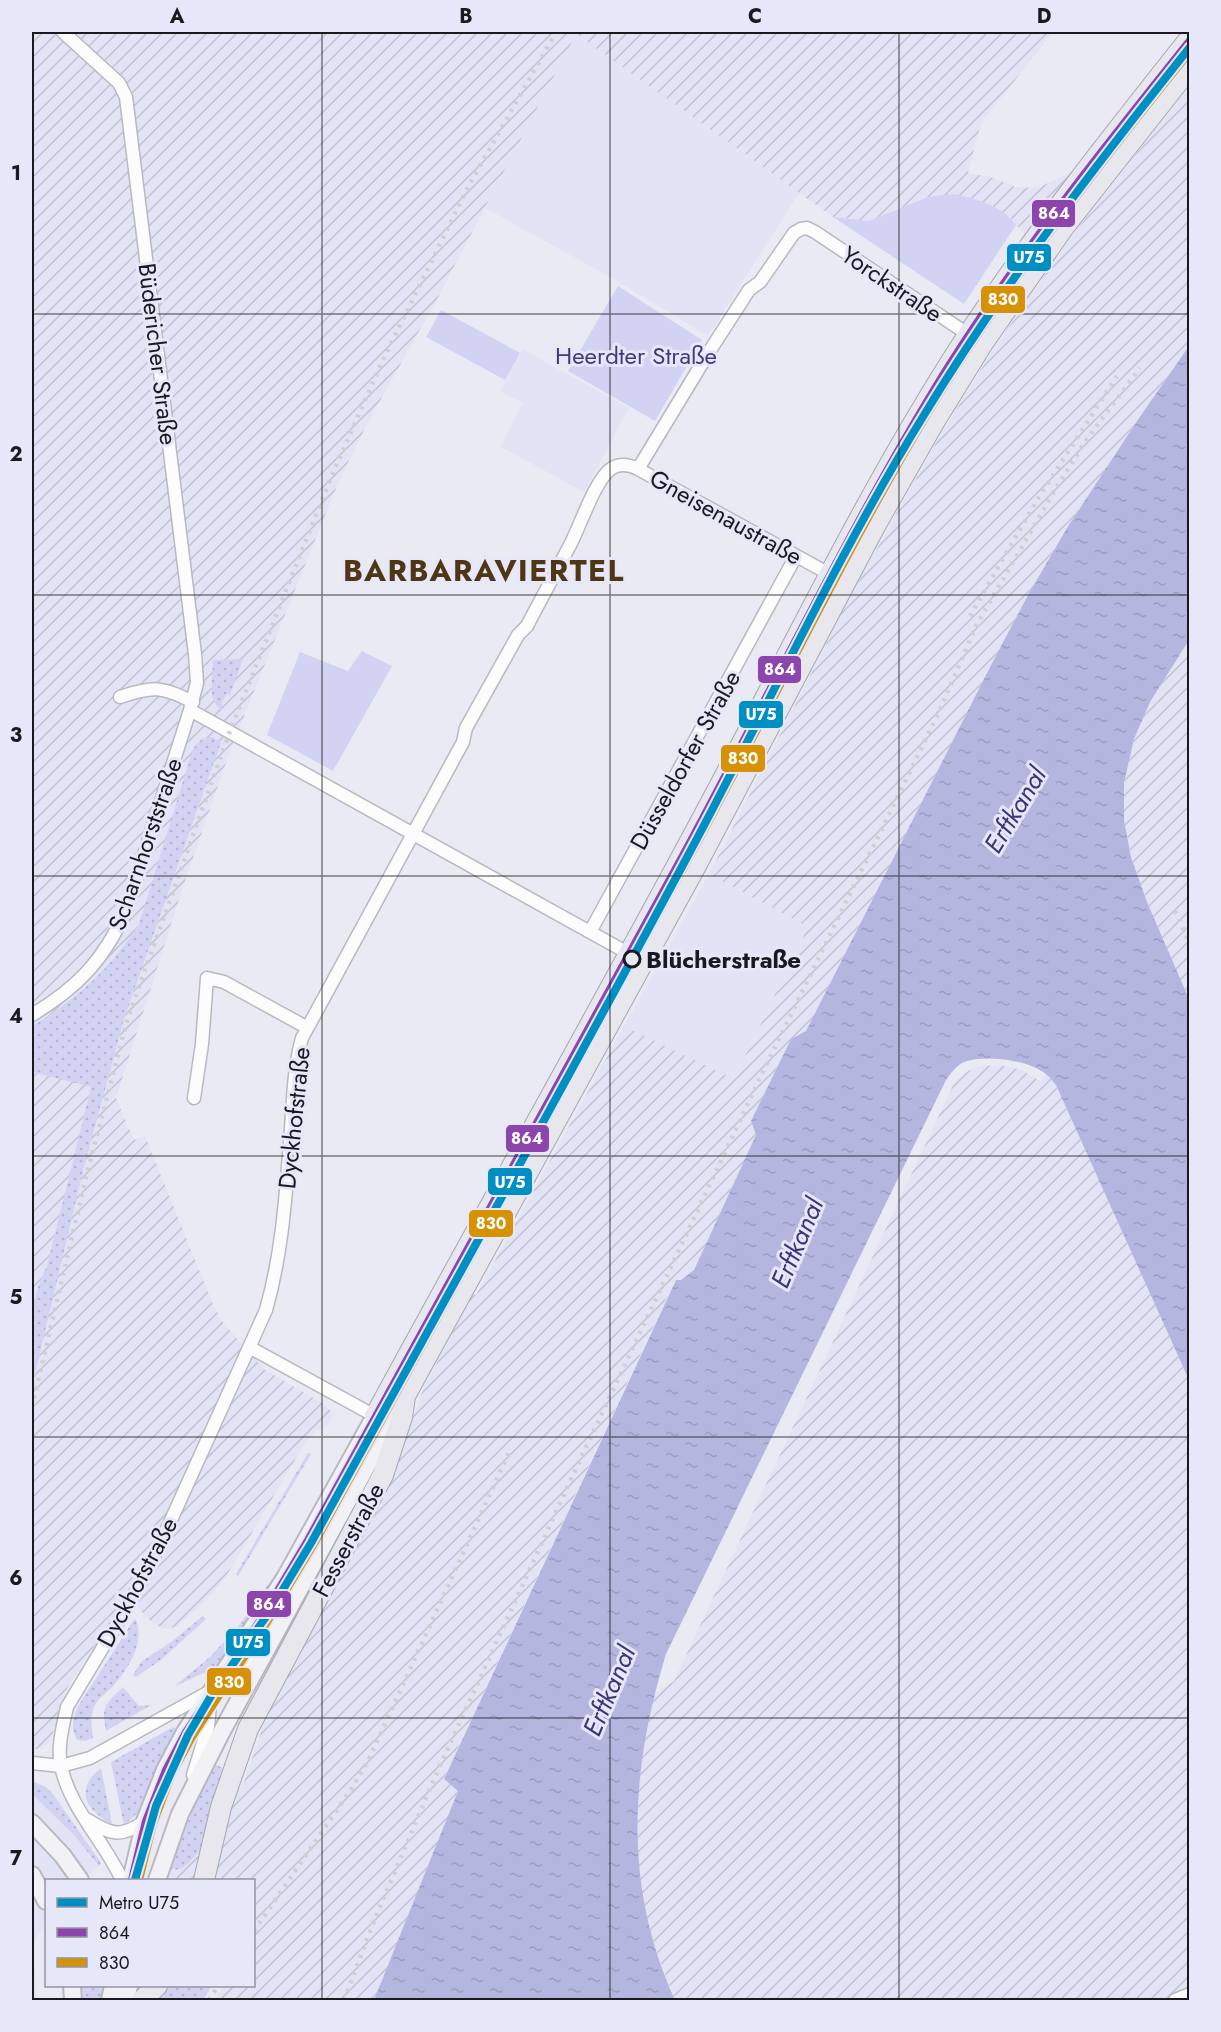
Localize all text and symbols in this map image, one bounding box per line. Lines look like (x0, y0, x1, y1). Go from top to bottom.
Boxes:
text: A (169, 2, 185, 31)
text: B (459, 2, 473, 31)
text: C (748, 2, 762, 31)
text: D (1037, 2, 1051, 31)
text: 1 (11, 159, 21, 188)
line badge: 864 (1031, 199, 1076, 228)
text: 864 (1038, 202, 1070, 225)
street label: Yorckstraße (834, 237, 950, 331)
line badge: U75 (1006, 243, 1052, 272)
text: U75 (1013, 246, 1045, 269)
street label: Büdericher Straße (129, 261, 187, 447)
line badge: 830 (980, 285, 1026, 314)
text: 830 (988, 288, 1018, 311)
park label: Heerdter Straße (555, 338, 717, 373)
text: 2 (9, 440, 23, 469)
street label: Gneisenaustraße (643, 461, 809, 573)
district label: BARBARAVIERTEL (343, 549, 625, 592)
line badge: 864 (757, 655, 802, 684)
text: 864 (764, 658, 796, 681)
street label: Düsseldorfer Straße (621, 664, 749, 856)
line badge: U75 (738, 700, 784, 729)
text: U75 (745, 703, 777, 726)
text: 3 (10, 721, 22, 750)
line badge: 830 (720, 744, 766, 773)
text: 830 (728, 747, 758, 770)
street label: Scharnhorststraße (99, 753, 191, 935)
water label: Erftkanal (974, 759, 1056, 860)
place label: Blücherstraße (646, 942, 801, 977)
marker: Blücherstraße (623, 950, 641, 968)
text: 4 (9, 1002, 23, 1031)
street label: Dyckhofstraße (269, 1045, 319, 1191)
line badge: 864 (505, 1124, 550, 1153)
text: 864 (511, 1127, 543, 1150)
line badge: U75 (487, 1167, 533, 1196)
text: U75 (494, 1171, 526, 1194)
water label: Erftkanal (761, 1191, 833, 1294)
line badge: 830 (468, 1209, 514, 1238)
text: 830 (476, 1212, 506, 1235)
text: 5 (10, 1283, 23, 1312)
street label: Fesserstraße (303, 1477, 393, 1603)
street label: Dyckhofstraße (88, 1511, 186, 1653)
text: 6 (9, 1564, 23, 1593)
line badge: 864 (246, 1590, 292, 1618)
text: 864 (253, 1593, 285, 1616)
line badge: U75 (225, 1628, 271, 1657)
text: U75 (232, 1631, 264, 1654)
water label: Erftkanal (573, 1639, 645, 1742)
line badge: 830 (206, 1667, 252, 1696)
text: 830 (214, 1671, 244, 1694)
text: 7 (10, 1844, 23, 1873)
legend (45, 1879, 255, 1987)
text: Metro U75 (99, 1890, 179, 1916)
text: 864 (99, 1920, 130, 1946)
text: 830 (99, 1950, 130, 1976)

